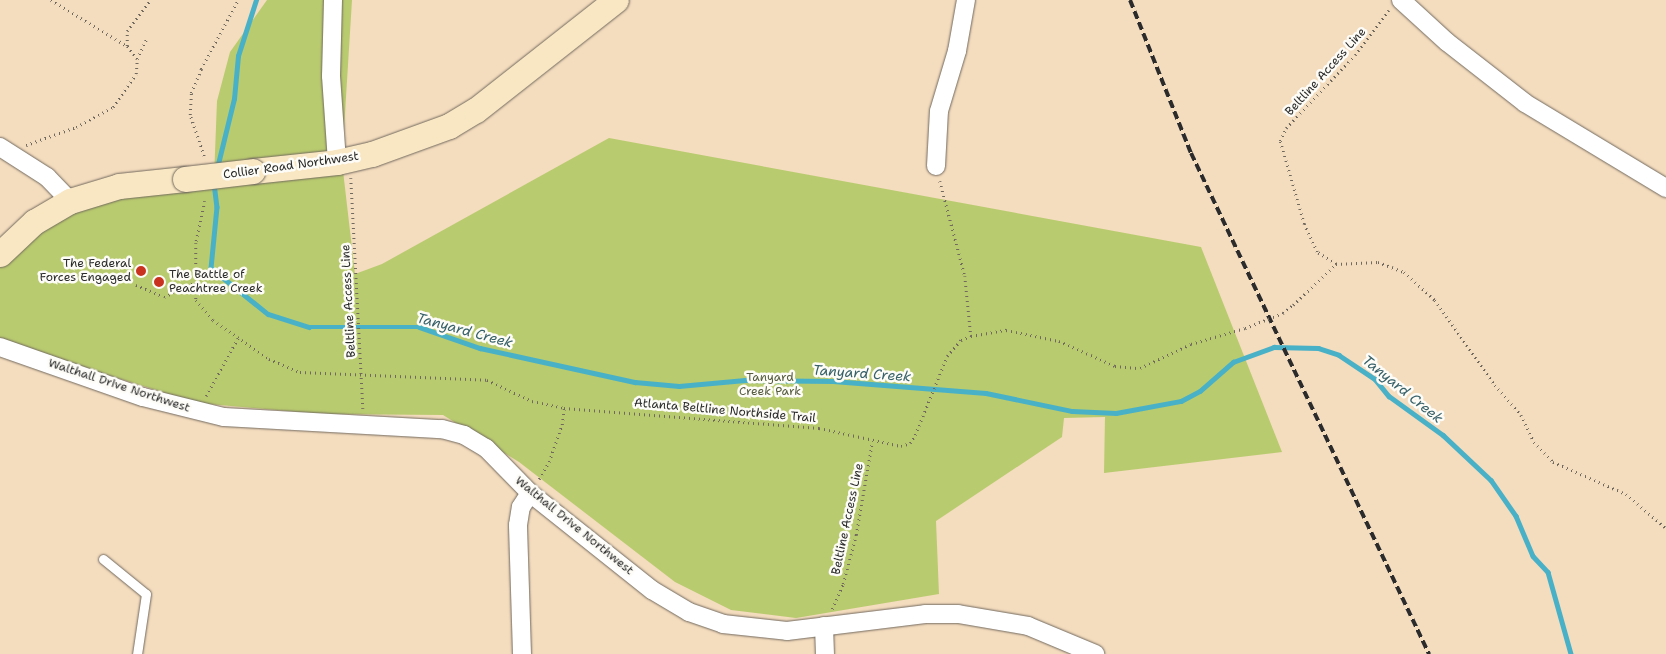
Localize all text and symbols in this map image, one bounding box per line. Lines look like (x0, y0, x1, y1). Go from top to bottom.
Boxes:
street label: Beltline Access Line (1283, 25, 1369, 119)
street label: Collier Road Northwest (222, 149, 360, 183)
street label: Beltline Access Line (339, 244, 359, 358)
place label: The Federal Forces Engaged (39, 257, 131, 285)
marker: The Federal Forces Engaged (135, 265, 147, 277)
place label: The Battle of Peachtree Creek (169, 268, 263, 296)
marker: The Battle of Peachtree Creek (153, 276, 165, 288)
water label: Tanyard Creek (415, 309, 515, 351)
water label: Tanyard Creek (1359, 351, 1447, 427)
street label: Walthall Drive Northwest (46, 356, 192, 416)
water label: Tanyard Creek (812, 361, 912, 385)
park label: Tanyard Creek Park (739, 371, 801, 399)
street label: Atlanta Beltline Northside Trail (633, 396, 817, 426)
street label: Beltline Access Line (829, 462, 867, 576)
street label: Walthall Drive Northwest (512, 474, 636, 578)

